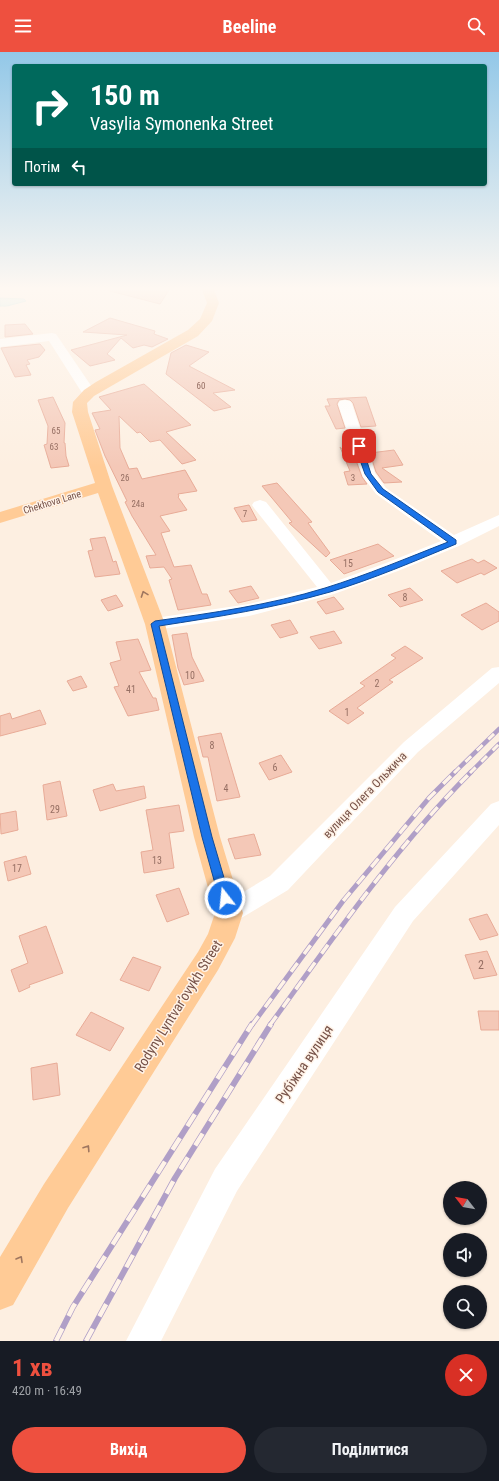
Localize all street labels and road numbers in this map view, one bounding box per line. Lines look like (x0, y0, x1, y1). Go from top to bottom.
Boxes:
street label: Chekhova Lane (22, 488, 83, 516)
street label: вулиця Олега Ольжича (320, 749, 410, 841)
street label: Rodyny Lyntvar’ovykh Street (131, 937, 225, 1075)
street label: Рубіжна вулиця (272, 1022, 336, 1106)

